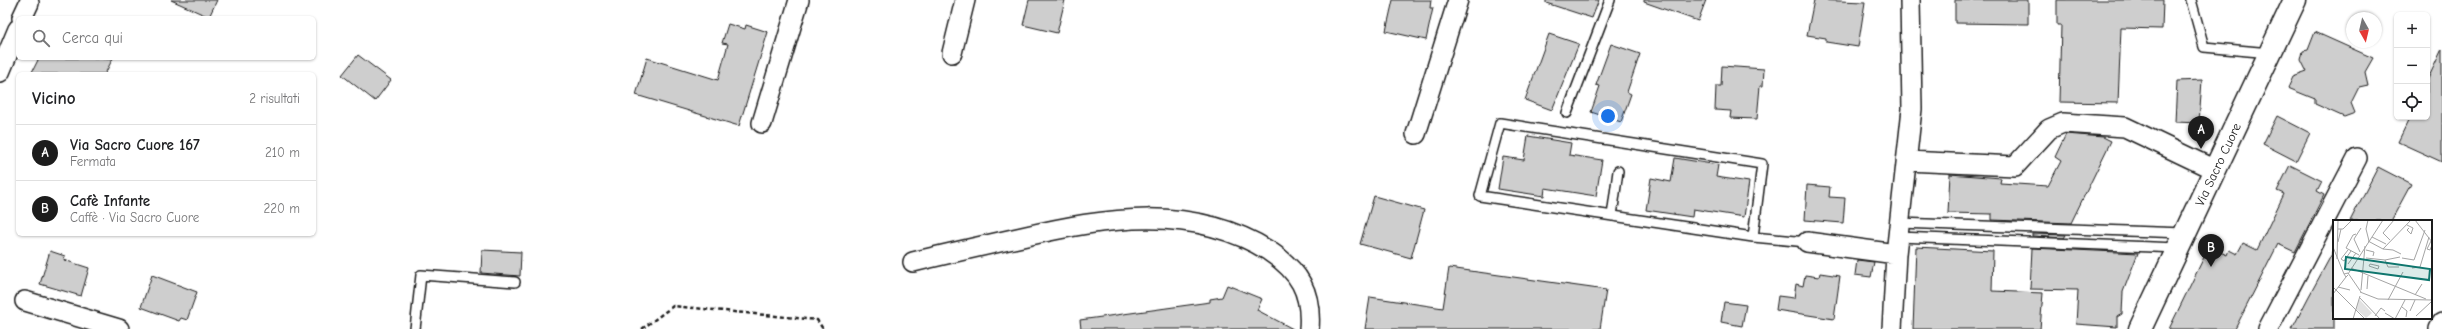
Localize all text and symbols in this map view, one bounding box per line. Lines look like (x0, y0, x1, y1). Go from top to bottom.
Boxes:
north arrow (2346, 12, 2382, 48)
map controls (2394, 12, 2430, 120)
button: + (2394, 12, 2430, 48)
search box (16, 16, 316, 60)
icon: search (30, 27, 52, 49)
text: Cerca qui (62, 29, 123, 47)
button: − (2394, 48, 2430, 84)
button: locate (2394, 84, 2430, 120)
text: Vicino (32, 89, 75, 108)
text: 2 risultati (249, 91, 300, 106)
your location (1598, 106, 1618, 126)
pin: A (2188, 116, 2214, 149)
street label: Via Sacro Cuore (2192, 120, 2244, 209)
text: Via Sacro Cuore 167 (70, 136, 200, 154)
text: A (41, 145, 49, 160)
text: 210 m (265, 145, 300, 160)
text: Fermata (70, 154, 116, 169)
text: Cafè Infante (70, 192, 150, 210)
text: B (41, 201, 49, 216)
text: 220 m (263, 201, 300, 216)
text: Caffè · Via Sacro Cuore (70, 210, 199, 225)
inset map (2333, 220, 2432, 319)
pin: B (2198, 234, 2224, 267)

